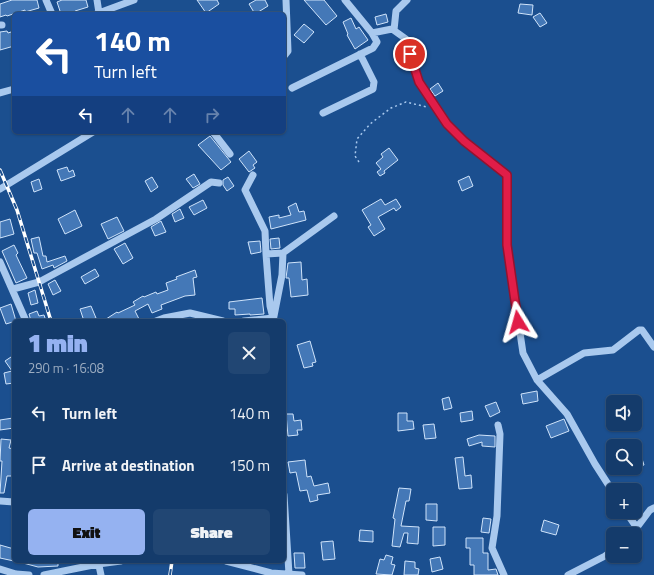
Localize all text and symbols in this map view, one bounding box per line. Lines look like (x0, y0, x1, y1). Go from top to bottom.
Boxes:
text: 140 m (94, 19, 171, 62)
icon: left (28, 28, 80, 80)
pin (393, 37, 427, 71)
icon: arrive (399, 43, 421, 65)
text: Turn left (94, 58, 157, 85)
icon: left (75, 104, 97, 126)
icon: ahead (117, 104, 139, 126)
icon: ahead (159, 104, 181, 126)
icon: right (201, 104, 223, 126)
position arrow (497, 301, 539, 343)
text: 1 min (28, 325, 88, 361)
button: close (228, 332, 270, 374)
text: 290 m · 16:08 (28, 358, 104, 378)
map controls (606, 395, 642, 563)
button: sound (606, 395, 642, 431)
icon: left (28, 402, 50, 424)
text: Turn left (62, 402, 117, 425)
text: 140 m (229, 402, 270, 425)
button: search (606, 439, 642, 475)
icon: arrive (28, 454, 50, 476)
text: Arrive at destination (62, 454, 195, 477)
text: 150 m (229, 454, 270, 477)
button: + (606, 483, 642, 519)
button: Exit (28, 509, 145, 555)
button: Share (153, 509, 270, 555)
button: − (606, 527, 642, 563)

